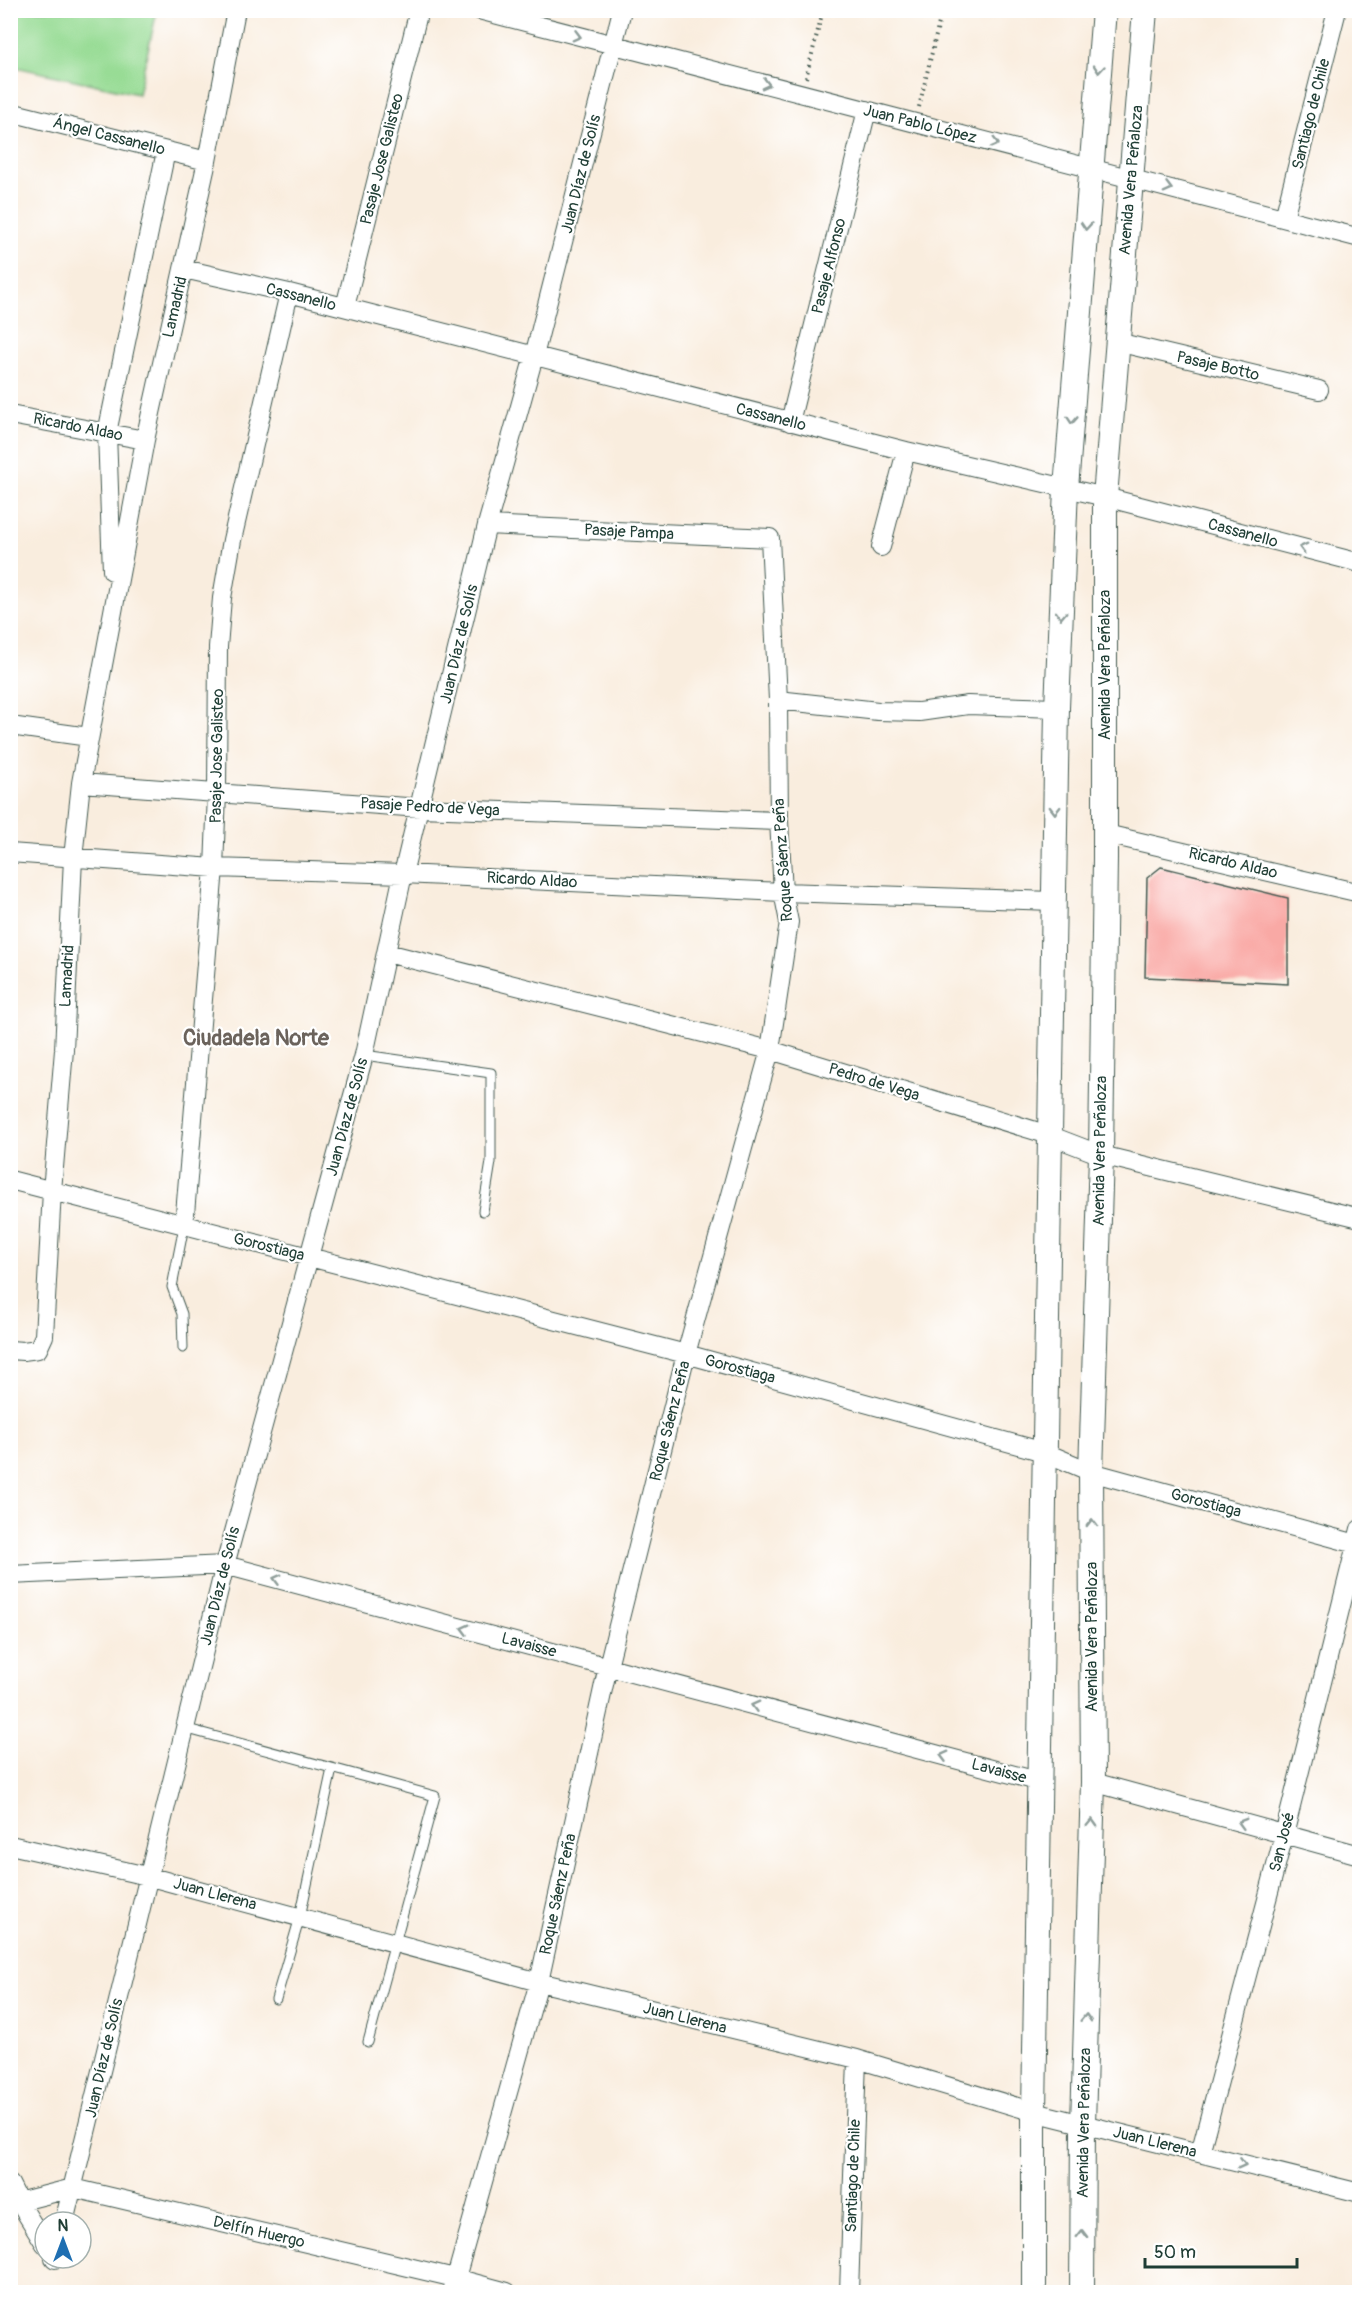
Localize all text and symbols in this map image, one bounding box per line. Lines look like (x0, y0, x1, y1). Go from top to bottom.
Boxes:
one-way arrow (571, 29, 581, 42)
street label: Santiago de Chile (1288, 56, 1334, 171)
one-way arrow (1093, 64, 1106, 73)
one-way arrow (760, 77, 770, 90)
street label: Pasaje Jose Galisteo (356, 91, 408, 227)
street label: Juan Pablo López (861, 100, 979, 148)
street label: Avenida Vera Peñaloza (1114, 104, 1148, 256)
street label: Ángel Cassanello (51, 112, 167, 160)
street label: Juan Díaz de Solís (557, 113, 605, 235)
one-way arrow (989, 136, 1000, 148)
one-way arrow (1163, 180, 1173, 193)
street label: Pasaje Alfonso (807, 216, 851, 316)
one-way arrow (1080, 221, 1093, 230)
street label: Lamadrid (158, 274, 192, 340)
street label: Cassanello (264, 279, 339, 315)
street label: Pasaje Botto (1175, 347, 1262, 385)
street label: Cassanello (734, 399, 809, 435)
street label: Ricardo Aldao (32, 409, 125, 446)
one-way arrow (1065, 416, 1078, 425)
street label: Cassanello (1206, 514, 1281, 552)
street label: Pasaje Pampa (583, 520, 675, 544)
one-way arrow (1298, 543, 1309, 555)
street label: Juan Díaz de Solís (436, 582, 482, 706)
street label: Avenida Vera Peñaloza (1095, 590, 1115, 740)
one-way arrow (1054, 610, 1067, 619)
street label: Pasaje Jose Galisteo (206, 688, 228, 824)
street label: Pasaje Pedro de Vega (360, 793, 500, 821)
street label: Roque Sáenz Peña (769, 798, 797, 922)
one-way arrow (1049, 805, 1061, 814)
street label: Ricardo Aldao (1187, 843, 1280, 883)
street label: Ricardo Aldao (486, 868, 578, 892)
street label: Lamadrid (55, 944, 79, 1008)
district label: Ciudadela Norte (183, 1024, 330, 1052)
street label: Juan Díaz de Solís (322, 1056, 372, 1178)
street label: Pedro de Vega (826, 1059, 922, 1105)
street label: Avenida Vera Peñaloza (1089, 1076, 1111, 1226)
street label: Gorostiaga (231, 1229, 307, 1265)
street label: Gorostiaga (702, 1350, 778, 1388)
street label: Roque Sáenz Peña (645, 1359, 695, 1483)
street label: Gorostiaga (1168, 1484, 1244, 1522)
one-way arrow (1086, 1519, 1098, 1528)
street label: Juan Díaz de Solís (196, 1525, 244, 1647)
street label: Avenida Vera Peñaloza (1082, 1562, 1102, 1712)
one-way arrow (272, 1574, 283, 1586)
one-way arrow (461, 1623, 471, 1636)
street label: Lavaisse (499, 1628, 559, 1662)
one-way arrow (750, 1700, 760, 1713)
one-way arrow (939, 1751, 950, 1763)
street label: Lavaisse (969, 1754, 1029, 1788)
street label: San José (1265, 1810, 1299, 1874)
one-way arrow (1237, 1818, 1248, 1830)
one-way arrow (1085, 1819, 1098, 1828)
street label: Roque Sáenz Peña (535, 1832, 581, 1956)
street label: Juan Llerena (171, 1873, 259, 1915)
street label: Juan Díaz de Solís (81, 1996, 127, 2120)
street label: Juan Llerena (641, 1998, 729, 2038)
one-way arrow (1080, 2014, 1093, 2023)
street label: Avenida Vera Peñaloza (1073, 2048, 1095, 2198)
street label: Santiago de Chile (841, 2119, 865, 2233)
street label: Juan Llerena (1111, 2122, 1199, 2162)
one-way arrow (1237, 2156, 1247, 2169)
north arrow (33, 2210, 93, 2270)
street label: Delfín Huergo (211, 2212, 307, 2252)
text: N (58, 2216, 69, 2236)
one-way arrow (1076, 2230, 1088, 2239)
scale bar (1145, 2231, 1296, 2269)
text: 50 m (1154, 2241, 1196, 2264)

